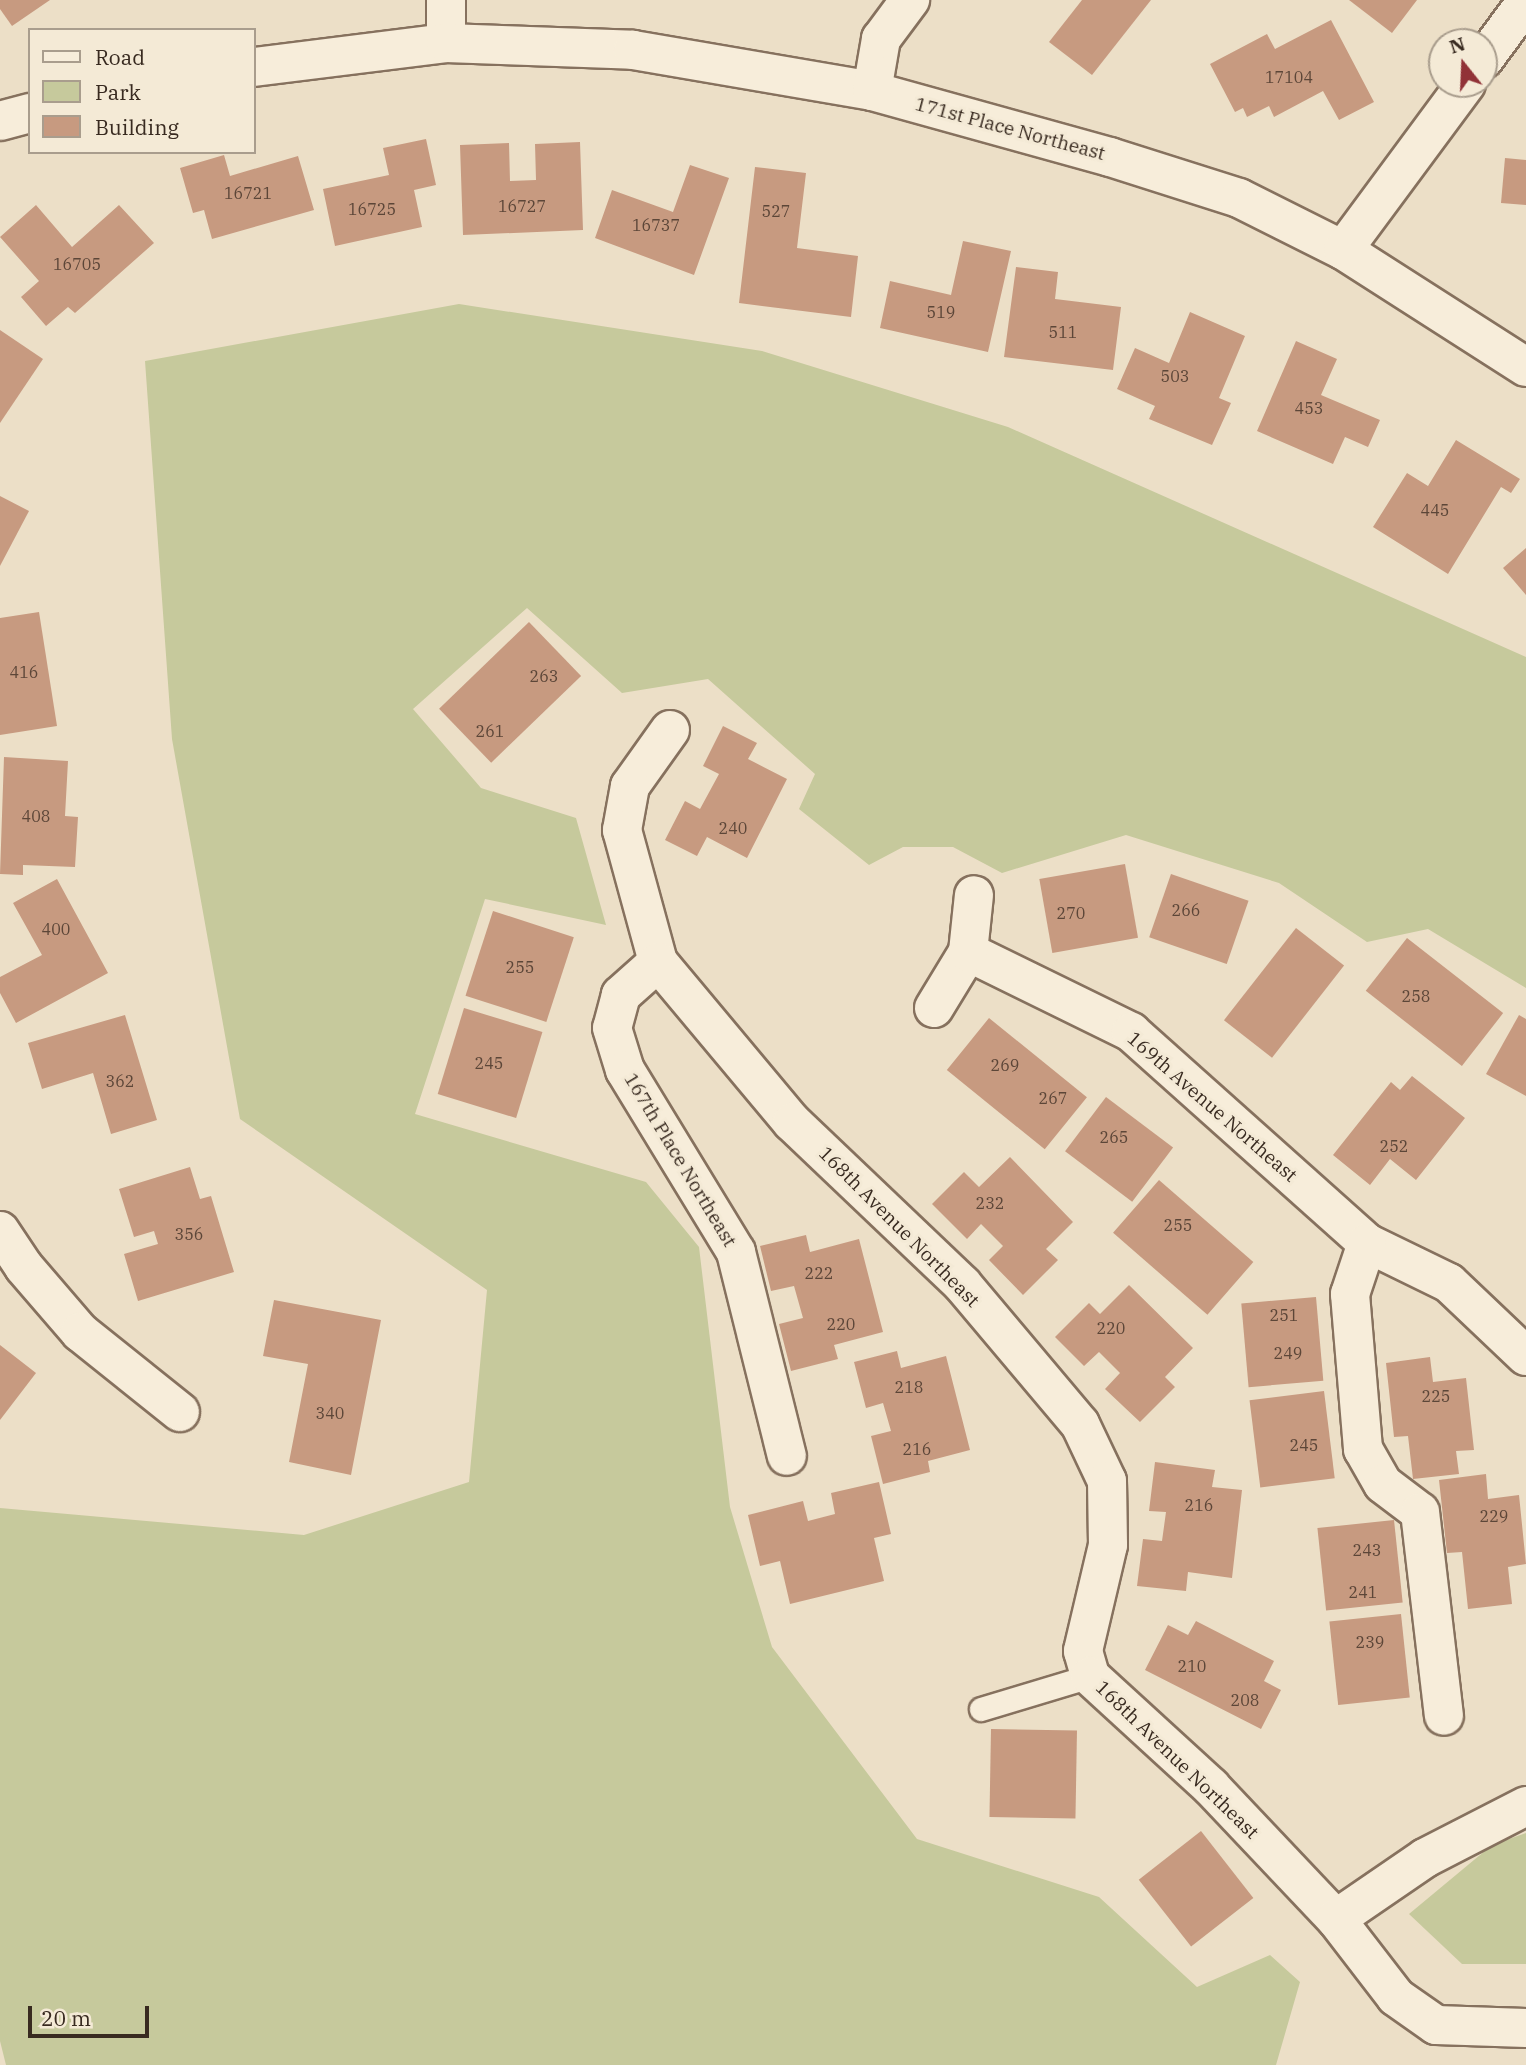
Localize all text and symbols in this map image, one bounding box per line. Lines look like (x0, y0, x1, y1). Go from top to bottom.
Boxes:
legend (28, 28, 256, 154)
north arrow (1428, 28, 1498, 98)
text: N (1446, 31, 1468, 59)
text: Road (95, 43, 145, 71)
house number: 17104 (1265, 67, 1313, 87)
text: Park (95, 78, 141, 106)
street label: 171st Place Northeast (912, 93, 1108, 165)
text: Building (95, 113, 179, 141)
house number: 16721 (224, 183, 272, 203)
house number: 16727 (498, 196, 546, 216)
house number: 16725 (348, 199, 396, 219)
house number: 527 (762, 201, 790, 221)
house number: 16737 (632, 215, 680, 235)
house number: 16705 (53, 254, 101, 274)
house number: 519 (927, 302, 955, 322)
house number: 511 (1049, 322, 1077, 342)
house number: 503 (1161, 366, 1189, 386)
house number: 453 (1295, 398, 1323, 418)
house number: 445 (1421, 500, 1449, 520)
house number: 416 (10, 662, 38, 682)
house number: 263 (530, 666, 558, 686)
house number: 261 (476, 721, 504, 741)
house number: 408 (22, 806, 50, 826)
house number: 240 (719, 818, 747, 838)
house number: 266 (1172, 900, 1200, 920)
house number: 270 (1057, 903, 1085, 923)
house number: 400 (42, 919, 70, 939)
house number: 255 (506, 957, 534, 977)
house number: 258 (1402, 986, 1430, 1006)
street label: 169th Avenue Northeast (1122, 1027, 1302, 1187)
house number: 245 (475, 1053, 503, 1073)
house number: 269 (991, 1055, 1019, 1075)
street label: 167th Place Northeast (619, 1069, 741, 1251)
house number: 362 (106, 1071, 134, 1091)
house number: 267 (1039, 1088, 1067, 1108)
house number: 265 (1100, 1127, 1128, 1147)
house number: 252 (1380, 1136, 1408, 1156)
street label: 168th Avenue Northeast (814, 1142, 984, 1312)
house number: 232 (976, 1193, 1004, 1213)
house number: 255 (1164, 1215, 1192, 1235)
house number: 356 (175, 1224, 203, 1244)
house number: 222 (805, 1263, 833, 1283)
house number: 251 (1270, 1305, 1298, 1325)
house number: 220 (827, 1314, 855, 1334)
house number: 220 (1097, 1318, 1125, 1338)
house number: 249 (1274, 1343, 1302, 1363)
house number: 218 (895, 1377, 923, 1397)
house number: 225 (1422, 1386, 1450, 1406)
house number: 340 (316, 1403, 344, 1423)
house number: 245 (1290, 1435, 1318, 1455)
house number: 216 (903, 1439, 931, 1459)
house number: 216 (1185, 1495, 1213, 1515)
house number: 229 (1480, 1506, 1508, 1526)
house number: 243 (1353, 1540, 1381, 1560)
house number: 241 (1349, 1582, 1377, 1602)
house number: 239 (1356, 1632, 1384, 1652)
house number: 210 (1178, 1656, 1206, 1676)
street label: 168th Avenue Northeast (1091, 1676, 1263, 1844)
house number: 208 (1231, 1690, 1259, 1710)
scale bar (32, 1992, 152, 2036)
text: 20 m (41, 2004, 91, 2032)

